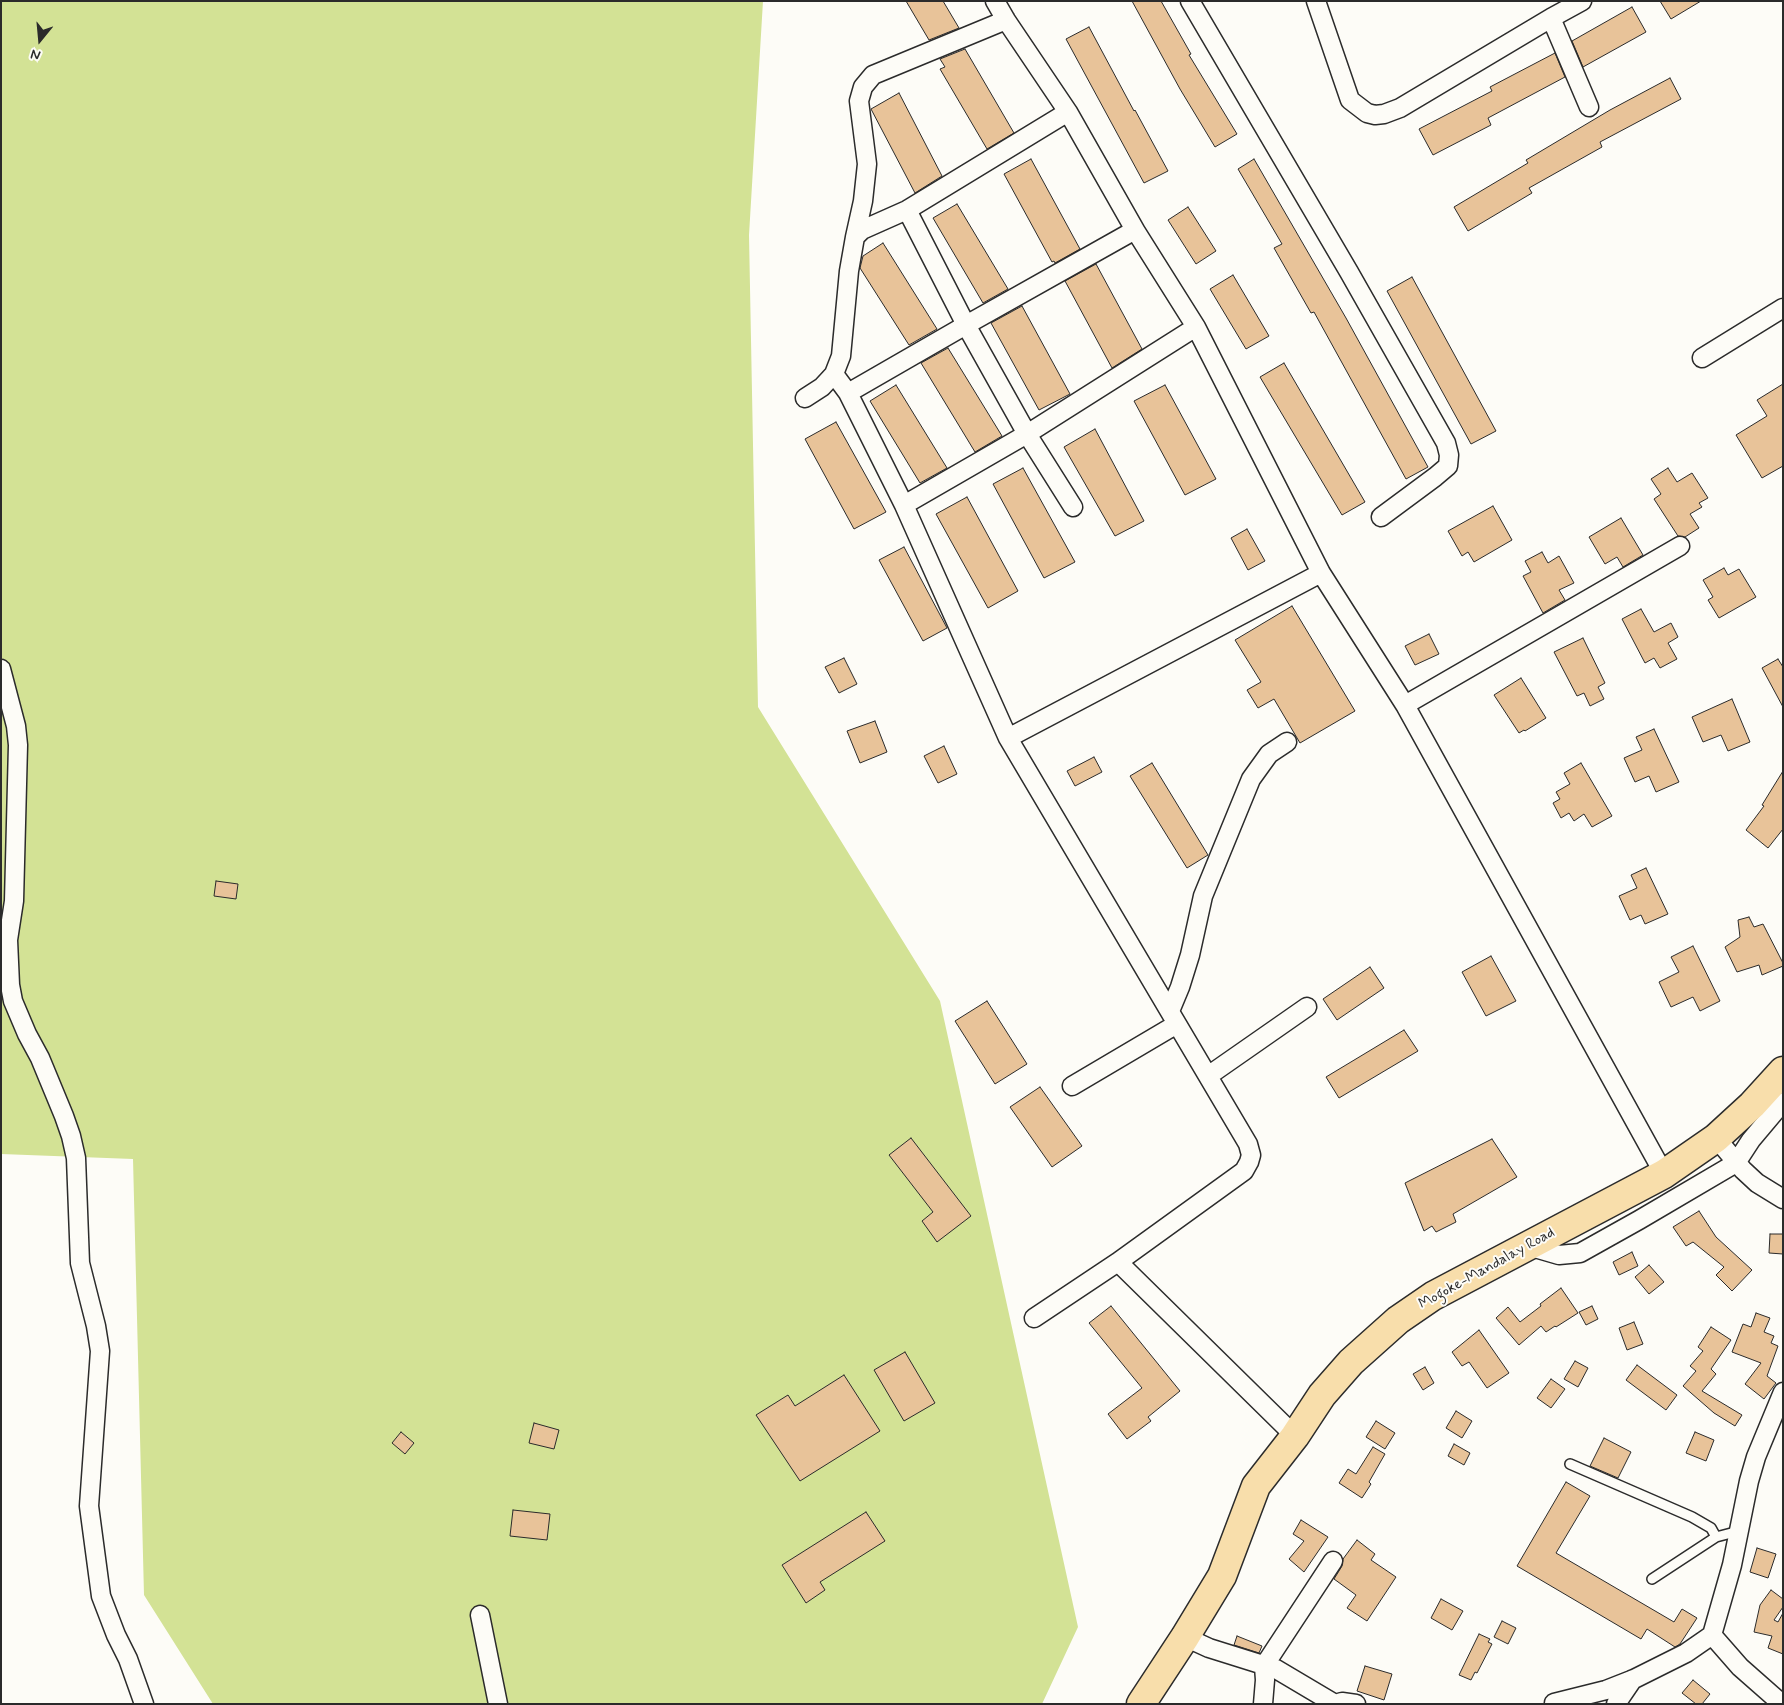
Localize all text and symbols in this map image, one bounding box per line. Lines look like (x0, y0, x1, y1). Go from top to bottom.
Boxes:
north arrow (15, 15, 65, 65)
text: N (29, 44, 43, 64)
street label: Mogoke-Mandalay Road (1416, 1224, 1558, 1314)

